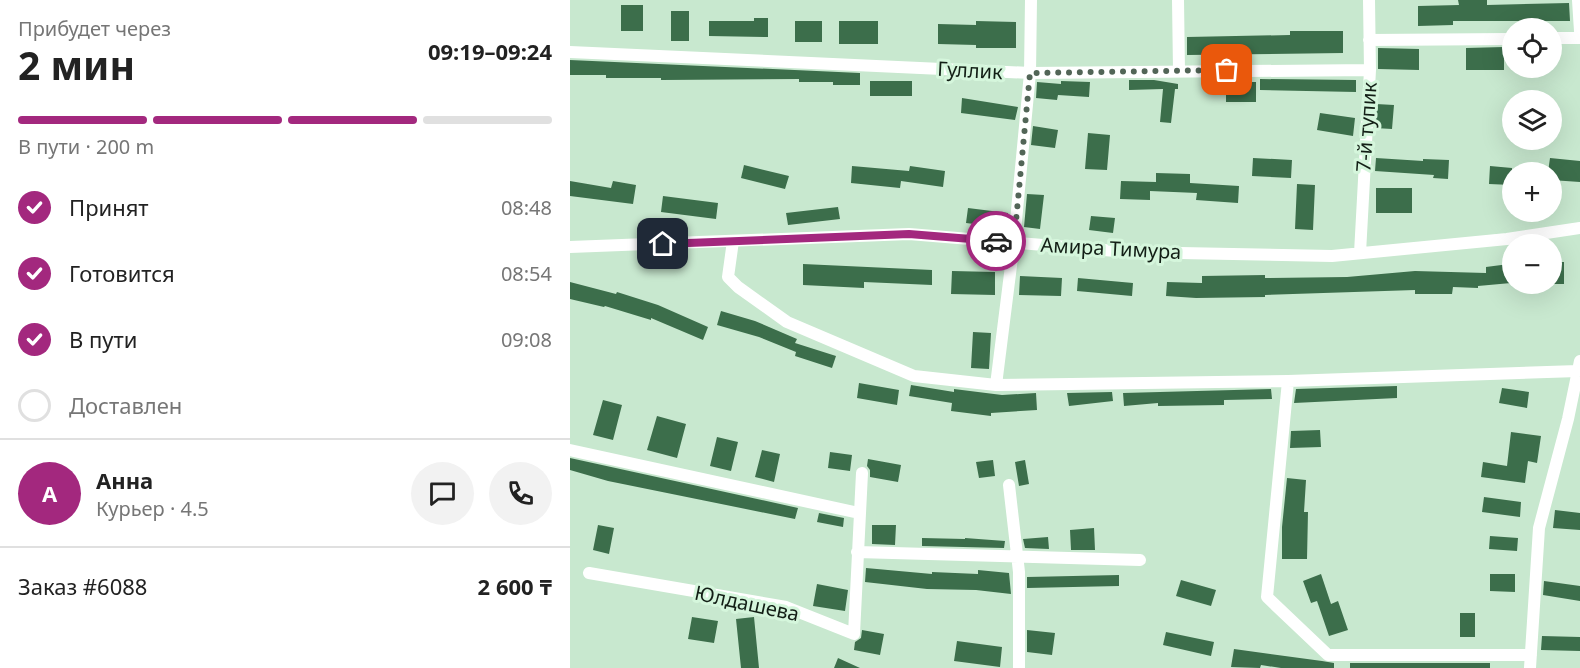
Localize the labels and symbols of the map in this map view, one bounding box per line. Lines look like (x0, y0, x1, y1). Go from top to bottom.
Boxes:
pin (1201, 44, 1252, 95)
street label: Гуллик (937, 55, 1004, 85)
street label: 7-й тупик (1349, 81, 1383, 173)
courier (966, 211, 1026, 271)
pin (637, 218, 688, 269)
street label: Амира Тимура (1040, 231, 1182, 265)
street label: Юлдашева (692, 579, 802, 627)

